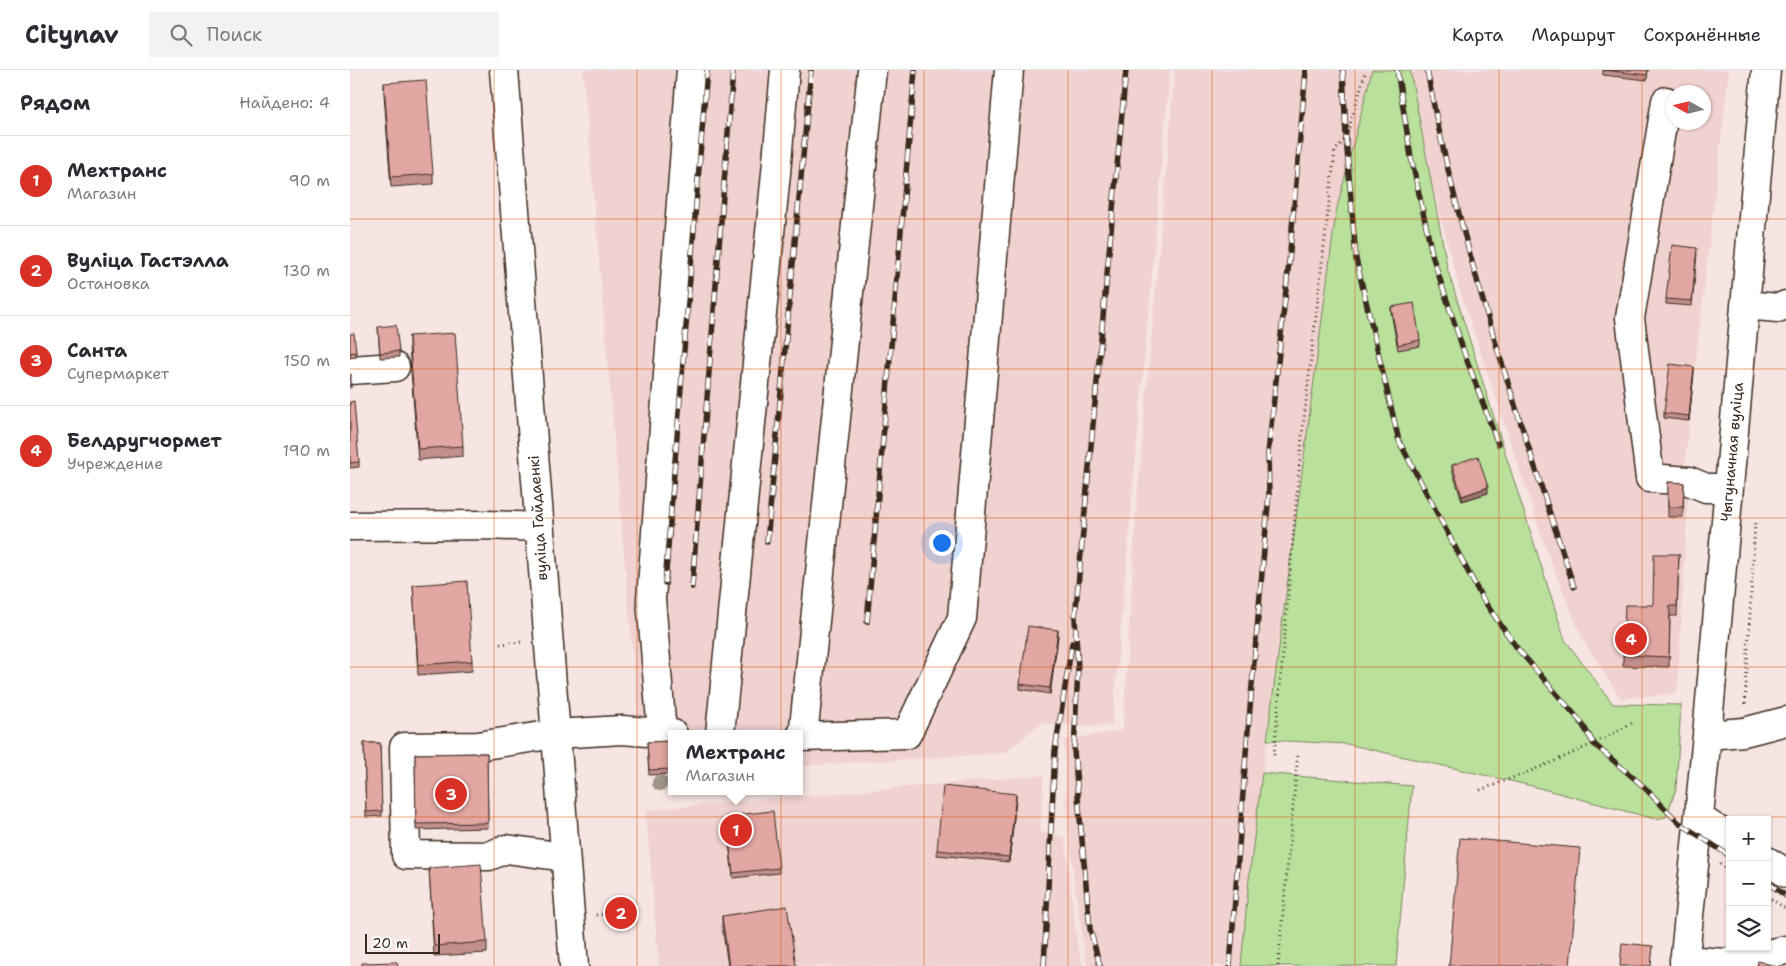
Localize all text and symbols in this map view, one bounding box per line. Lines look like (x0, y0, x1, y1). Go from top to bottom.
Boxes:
search box (149, 12, 499, 57)
text: Citynav (25, 19, 119, 51)
icon: search (167, 21, 195, 49)
text: Поиск (207, 22, 262, 47)
text: Карта (1452, 23, 1503, 47)
text: Маршрут (1531, 23, 1615, 47)
text: Сохранённые (1643, 23, 1761, 47)
north arrow (1666, 85, 1711, 130)
text: Рядом (20, 89, 90, 117)
text: Найдено: 4 (239, 92, 330, 113)
text: Мехтранс (67, 158, 167, 183)
text: 1 (32, 170, 40, 191)
text: 90 m (289, 170, 330, 191)
text: Магазин (67, 183, 136, 204)
text: Вуліца Гастэлла (67, 248, 229, 273)
text: 2 (30, 260, 42, 281)
text: 130 m (283, 260, 330, 281)
text: Остановка (67, 273, 150, 294)
text: Санта (67, 338, 127, 363)
text: 3 (30, 350, 42, 371)
text: 150 m (283, 350, 330, 371)
text: Супермаркет (67, 363, 169, 384)
street label: Чыгуначная вуліца (1716, 381, 1748, 522)
text: Белдругчормет (67, 428, 222, 453)
text: 4 (30, 440, 42, 461)
text: 190 m (283, 440, 330, 461)
text: Учреждение (67, 453, 163, 474)
street label: вуліца Гайдаенкі (524, 455, 552, 581)
your location (929, 530, 955, 556)
pin: 4 (1615, 620, 1647, 658)
popup (668, 730, 803, 795)
text: Мехтранс (685, 740, 786, 765)
text: Магазин (685, 765, 755, 786)
pin: 3 (435, 775, 467, 813)
pin: 1 (720, 811, 752, 849)
map controls (1726, 816, 1771, 951)
button: + (1726, 816, 1771, 861)
button: − (1726, 861, 1771, 906)
pin: 2 (605, 894, 637, 932)
button: layers (1726, 906, 1771, 951)
scale bar (365, 931, 440, 954)
text: 20 m (372, 934, 408, 952)

